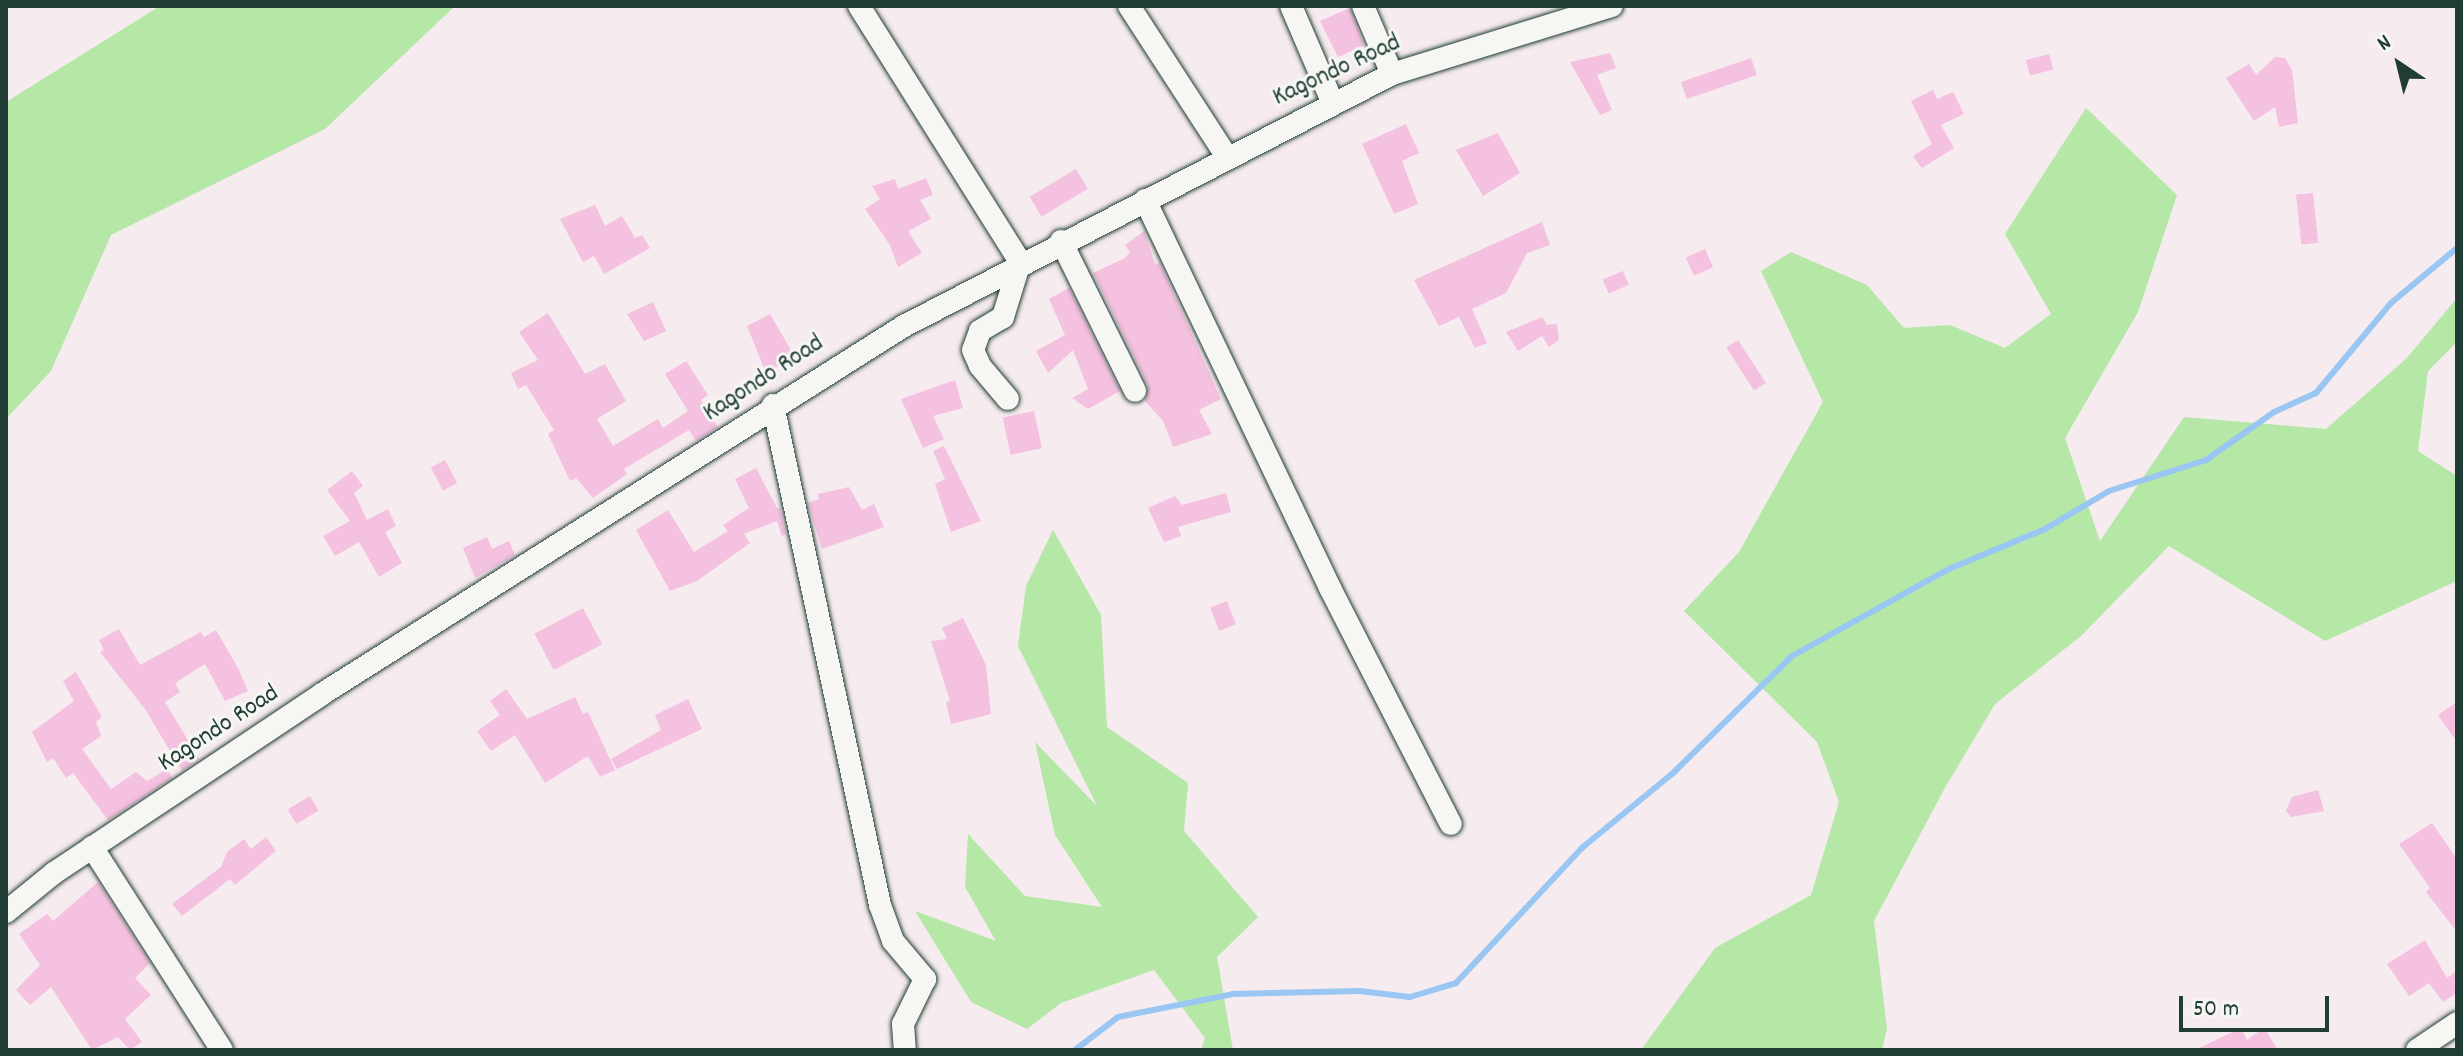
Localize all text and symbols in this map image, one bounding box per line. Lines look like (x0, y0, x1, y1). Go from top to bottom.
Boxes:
north arrow (2359, 24, 2439, 104)
street label: Kagondo Road (1268, 28, 1406, 114)
text: N (2372, 28, 2398, 60)
street label: Kagondo Road (698, 328, 830, 430)
street label: Kagondo Road (153, 678, 285, 780)
scale bar (2183, 980, 2333, 1030)
text: 50 m (2193, 993, 2239, 1027)

